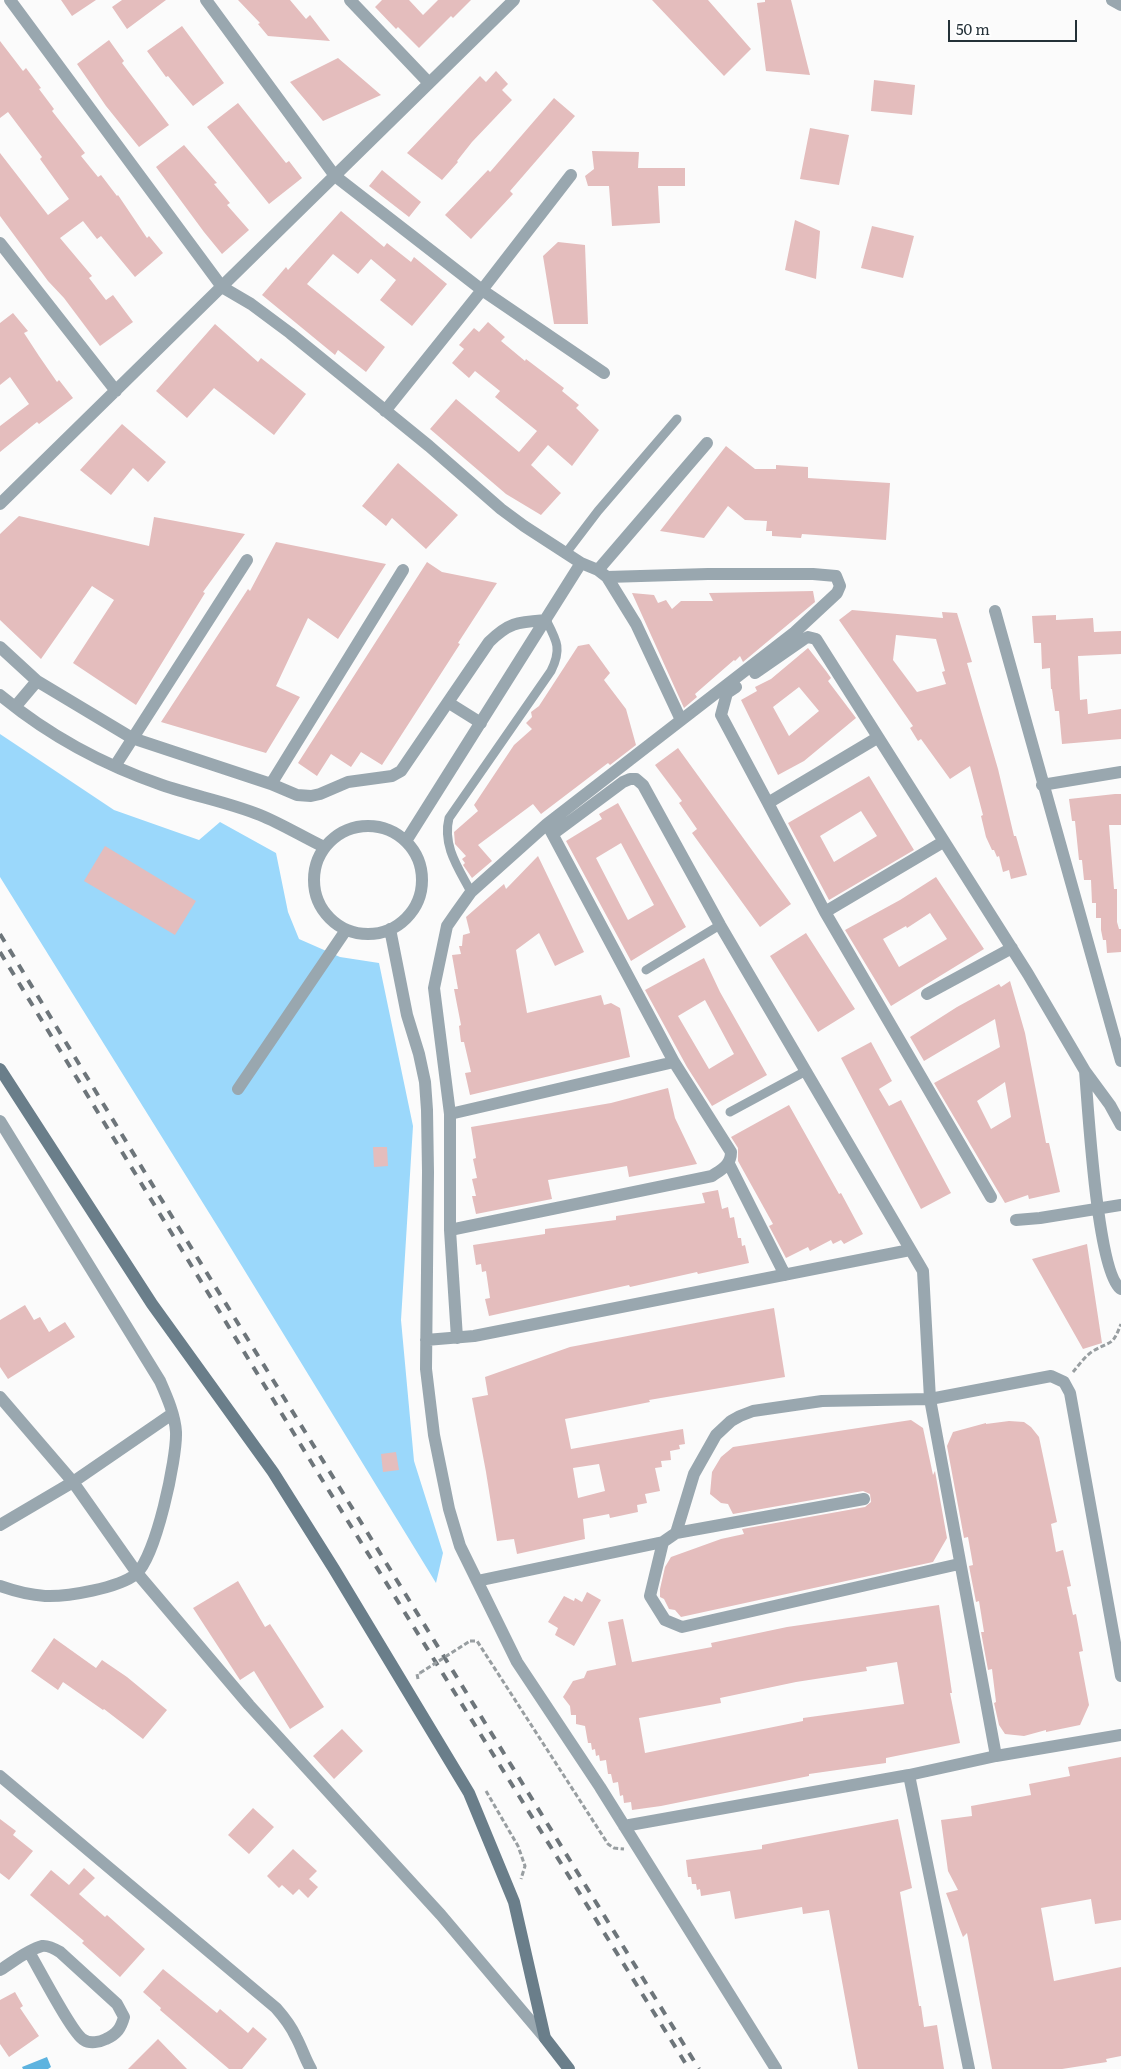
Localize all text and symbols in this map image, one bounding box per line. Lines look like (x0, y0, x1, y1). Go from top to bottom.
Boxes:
scale bar (951, 10, 1080, 42)
text: 50 m (956, 17, 990, 40)

